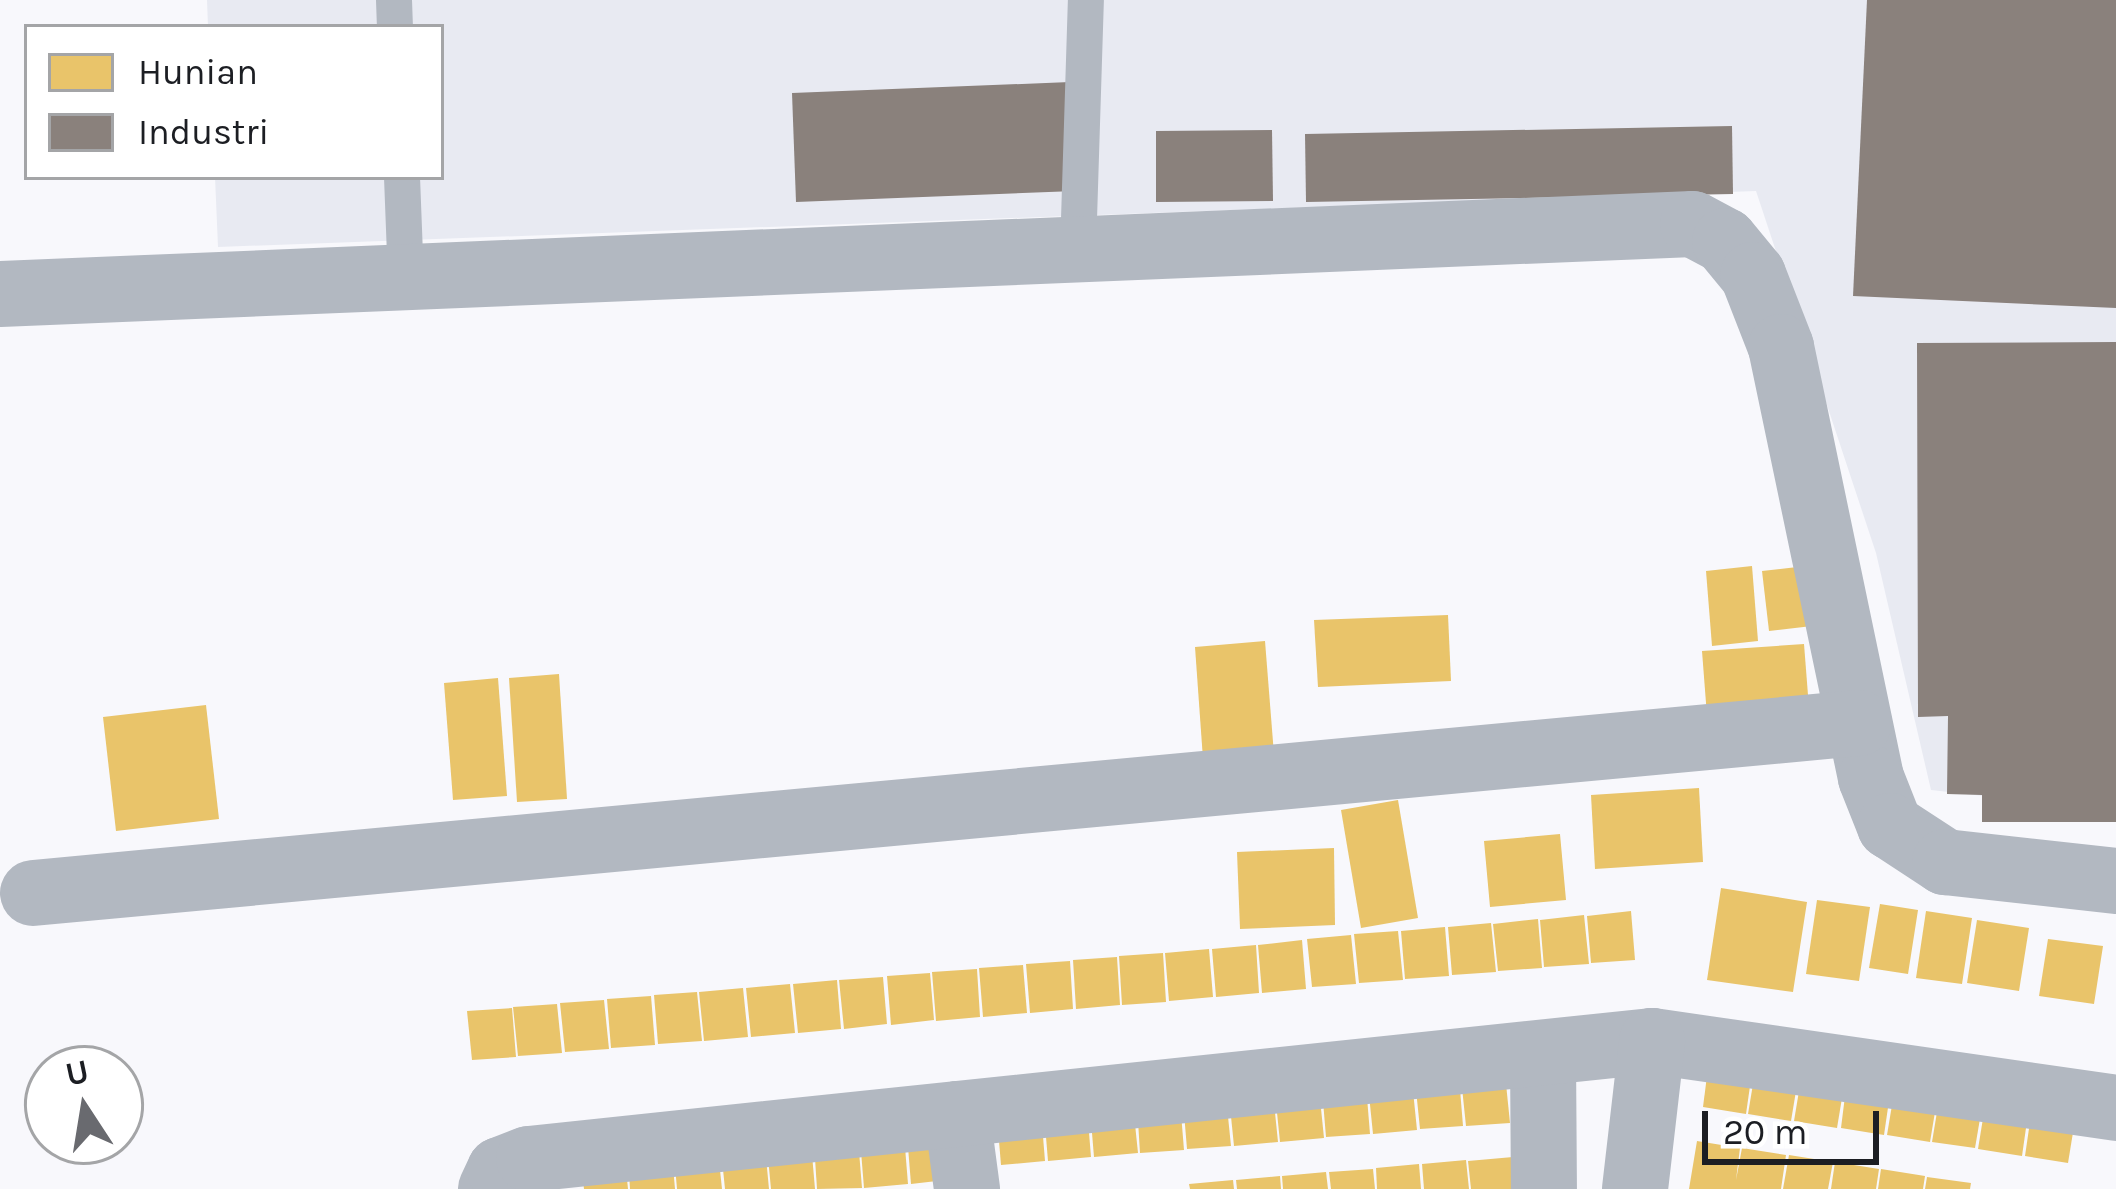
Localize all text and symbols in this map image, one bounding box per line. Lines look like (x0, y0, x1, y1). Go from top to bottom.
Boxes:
legend (24, 24, 444, 180)
text: Hunian (138, 51, 258, 93)
text: Industri (138, 111, 269, 153)
north arrow (24, 1045, 144, 1165)
text: U (62, 1052, 92, 1094)
scale bar (1708, 1087, 1885, 1161)
text: 20 m (1723, 1111, 1807, 1153)

